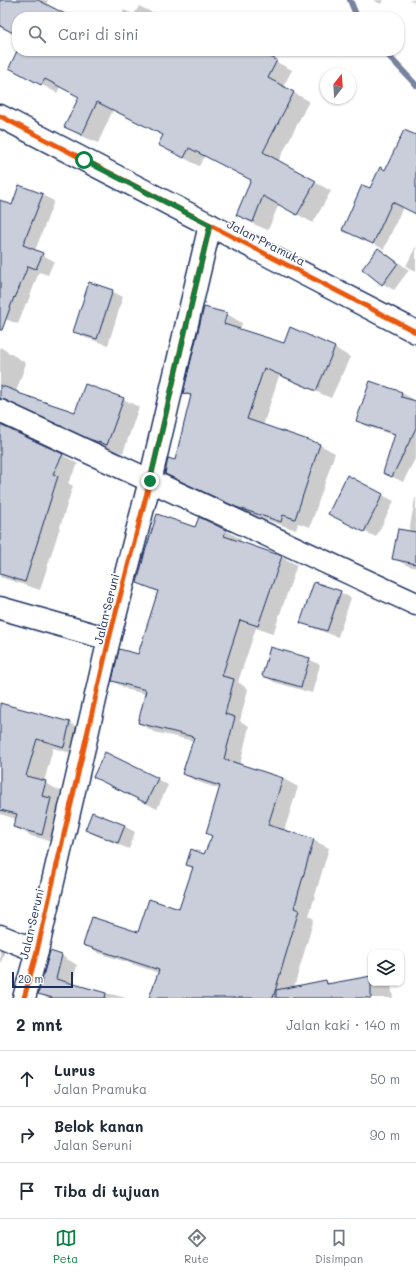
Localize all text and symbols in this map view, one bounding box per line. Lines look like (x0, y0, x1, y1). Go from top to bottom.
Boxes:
search box (12, 12, 404, 56)
icon: search (26, 23, 48, 45)
text: Cari di sini (58, 24, 139, 44)
north arrow (320, 68, 356, 104)
route start (75, 151, 93, 169)
street label: Jalan Pramuka (225, 215, 308, 269)
route end (141, 472, 159, 490)
street label: Jalan Seruni (90, 572, 123, 646)
street label: Jalan Seruni (15, 887, 47, 961)
map controls (368, 950, 404, 986)
button: layers (368, 950, 404, 986)
scale bar (12, 970, 73, 989)
text: 20 m (18, 971, 43, 986)
text: 2 mnt (16, 1013, 62, 1035)
text: Jalan kaki · 140 m (286, 1016, 400, 1033)
text: Lurus (54, 1060, 95, 1080)
icon: ahead (16, 1068, 38, 1090)
text: 50 m (370, 1070, 400, 1087)
text: Jalan Pramuka (54, 1080, 147, 1097)
text: Belok kanan (54, 1116, 143, 1136)
icon: right (16, 1124, 38, 1146)
text: 90 m (370, 1126, 400, 1143)
text: Jalan Seruni (54, 1136, 132, 1153)
icon: arrive (16, 1180, 38, 1202)
text: Tiba di tujuan (54, 1181, 159, 1201)
tab: Peta (53, 1227, 78, 1266)
tab: Rute (184, 1227, 209, 1266)
tab: Disimpan (315, 1227, 363, 1266)

